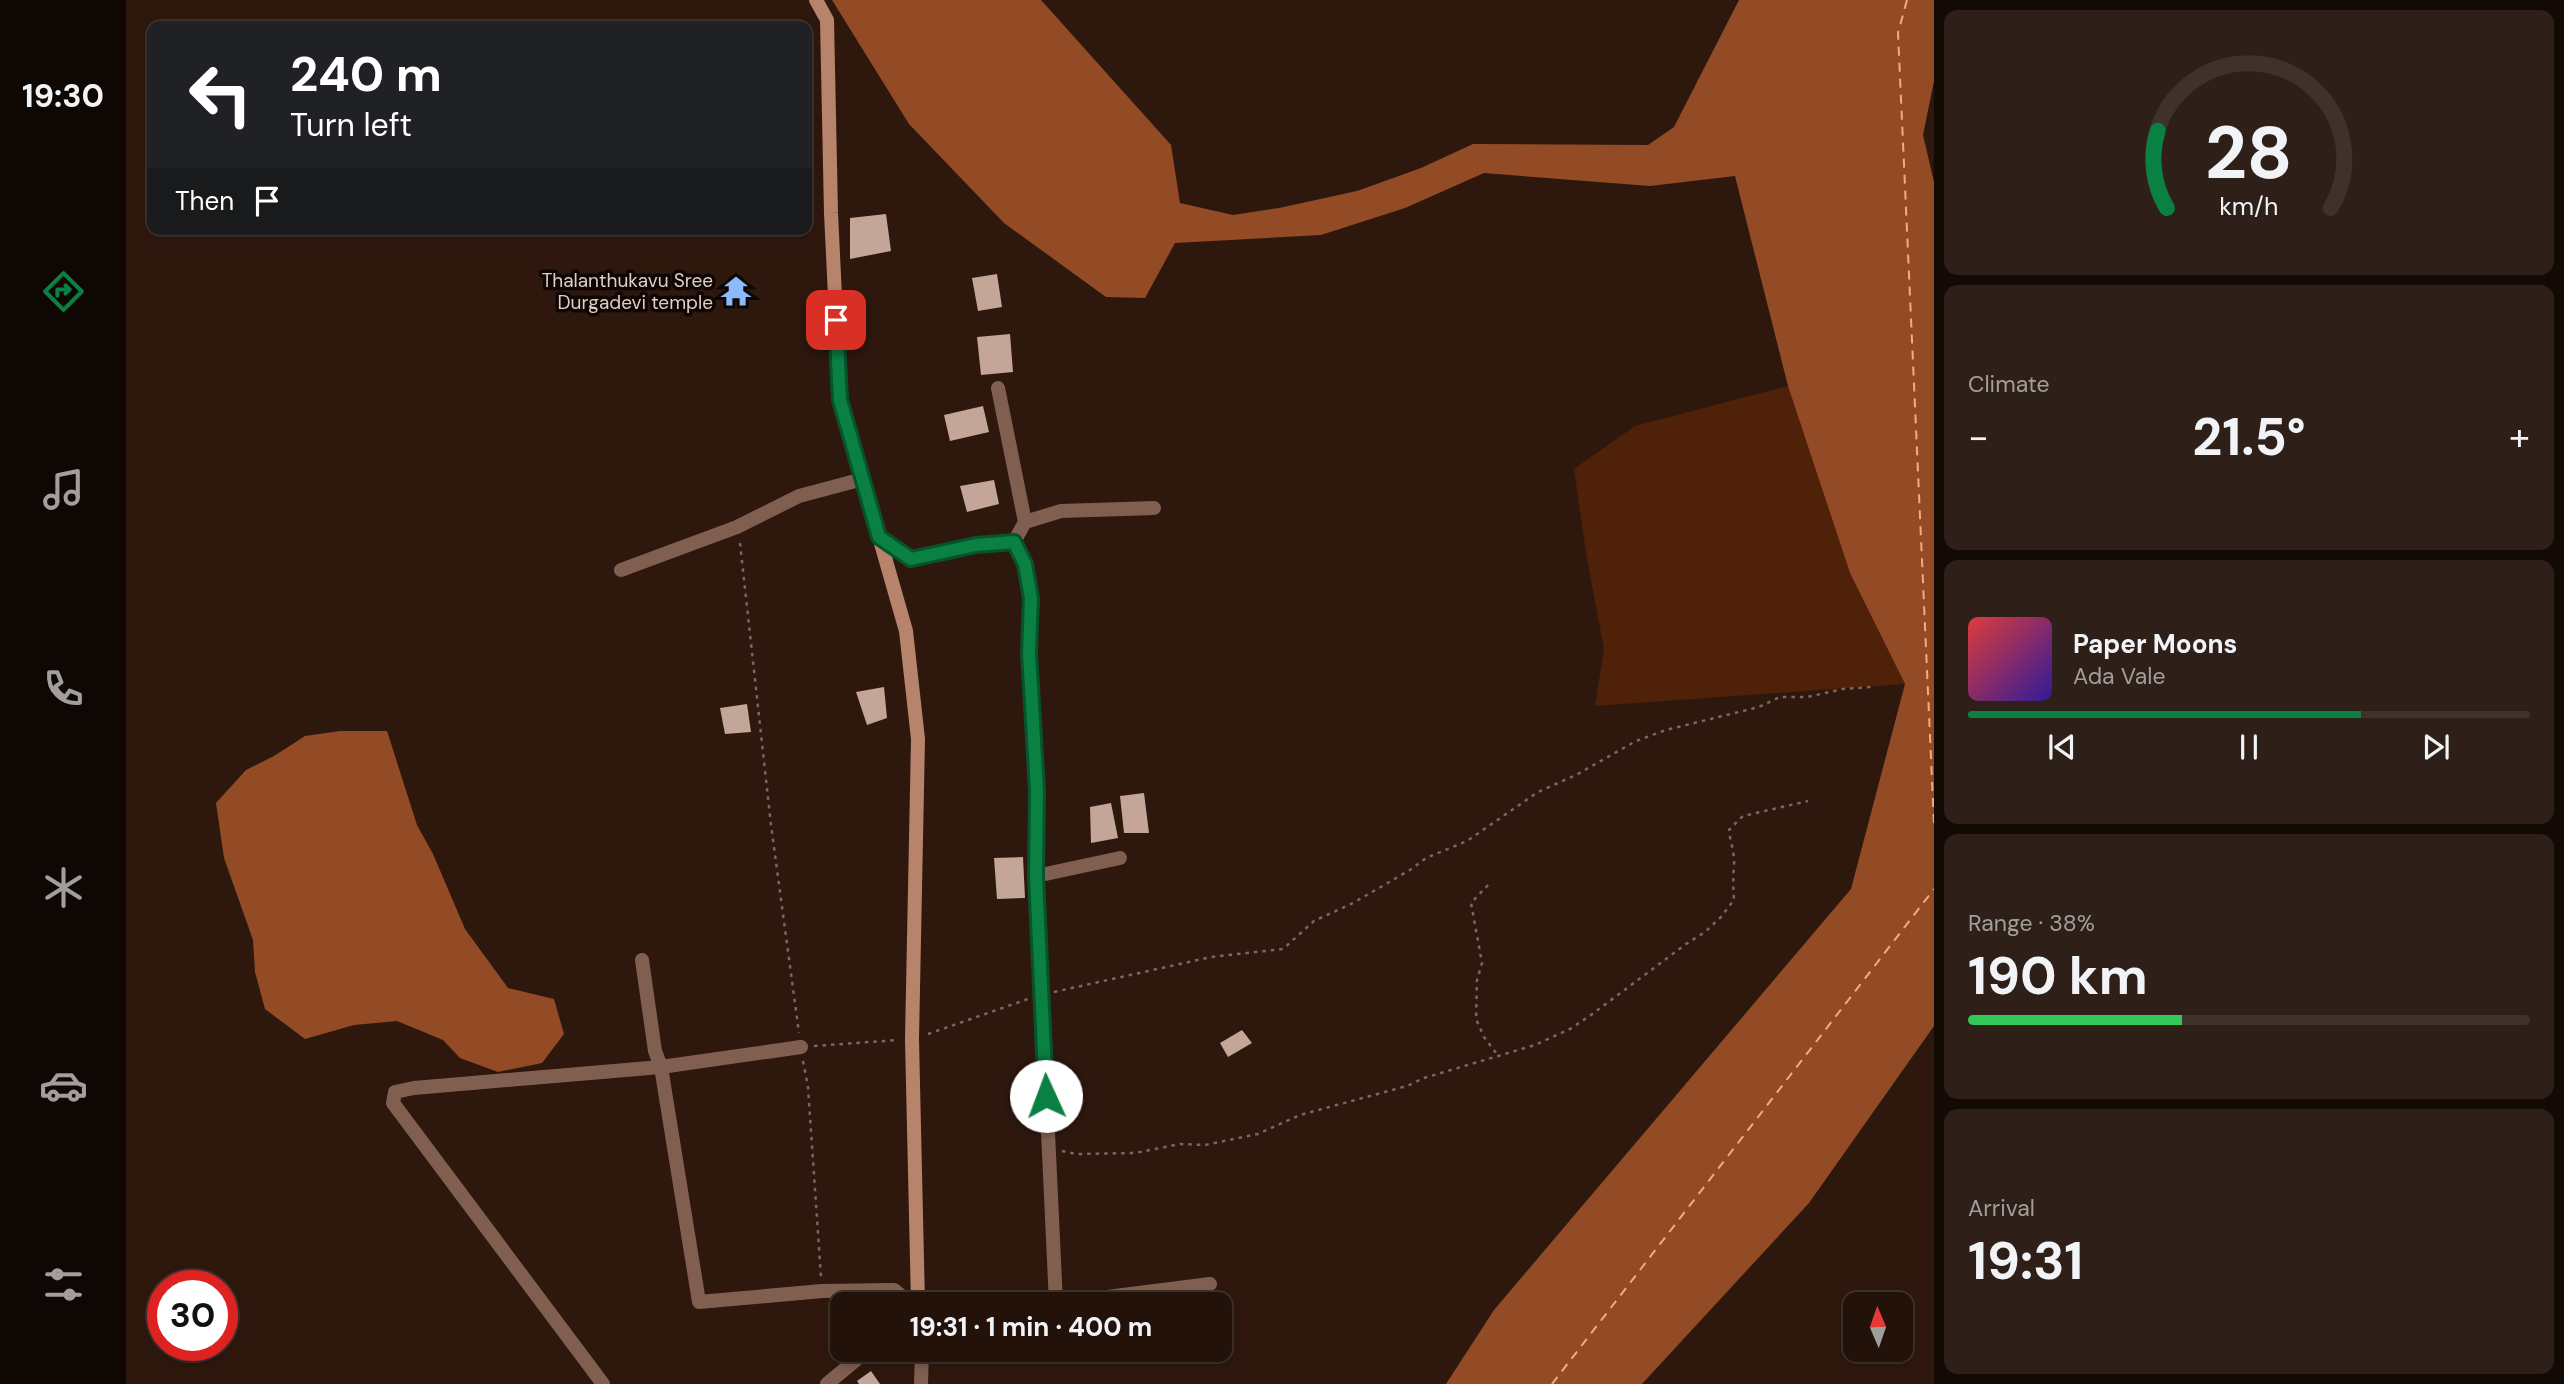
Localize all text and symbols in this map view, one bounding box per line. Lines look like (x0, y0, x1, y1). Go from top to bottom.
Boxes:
text: 240 m (290, 42, 442, 106)
icon: left (175, 49, 266, 140)
text: 19:30 (22, 75, 104, 117)
text: Turn left (290, 104, 412, 146)
text: 28 (2205, 107, 2293, 202)
icon: arrive (248, 182, 286, 220)
text: Then (175, 184, 234, 218)
text: km/h (2219, 190, 2279, 223)
icon: directions (39, 267, 88, 316)
place label: Thalanthukavu Sree Durgadevi temple (542, 268, 713, 315)
temple icon: Thalanthukavu Sree Durgadevi temple (719, 274, 753, 308)
pin (806, 290, 866, 350)
icon: arrive (817, 301, 855, 339)
text: Climate (1968, 369, 2050, 399)
text: 21.5° (2192, 403, 2306, 471)
text: − (1968, 412, 1989, 462)
text: + (2509, 412, 2530, 462)
icon: music (39, 465, 88, 514)
text: Paper Moons (2073, 627, 2237, 661)
text: Ada Vale (2073, 661, 2166, 691)
icon: phone (39, 664, 88, 713)
icon: previous (2043, 728, 2081, 766)
icon: pause (2230, 728, 2268, 766)
icon: next (2417, 728, 2455, 766)
icon: climate (39, 863, 88, 912)
text: Range · 38% (1968, 908, 2095, 938)
text: 190 km (1968, 942, 2148, 1010)
position arrow (1009, 1059, 1083, 1133)
icon: car (39, 1061, 88, 1110)
text: Arrival (1968, 1193, 2035, 1223)
text: 19:31 (1968, 1227, 2083, 1295)
icon: filters (39, 1260, 88, 1309)
speed limit sign: 30 (147, 1270, 238, 1361)
north arrow (1843, 1292, 1913, 1362)
map controls (1843, 1292, 1913, 1362)
text: 19:31 · 1 min · 400 m (910, 1310, 1152, 1344)

